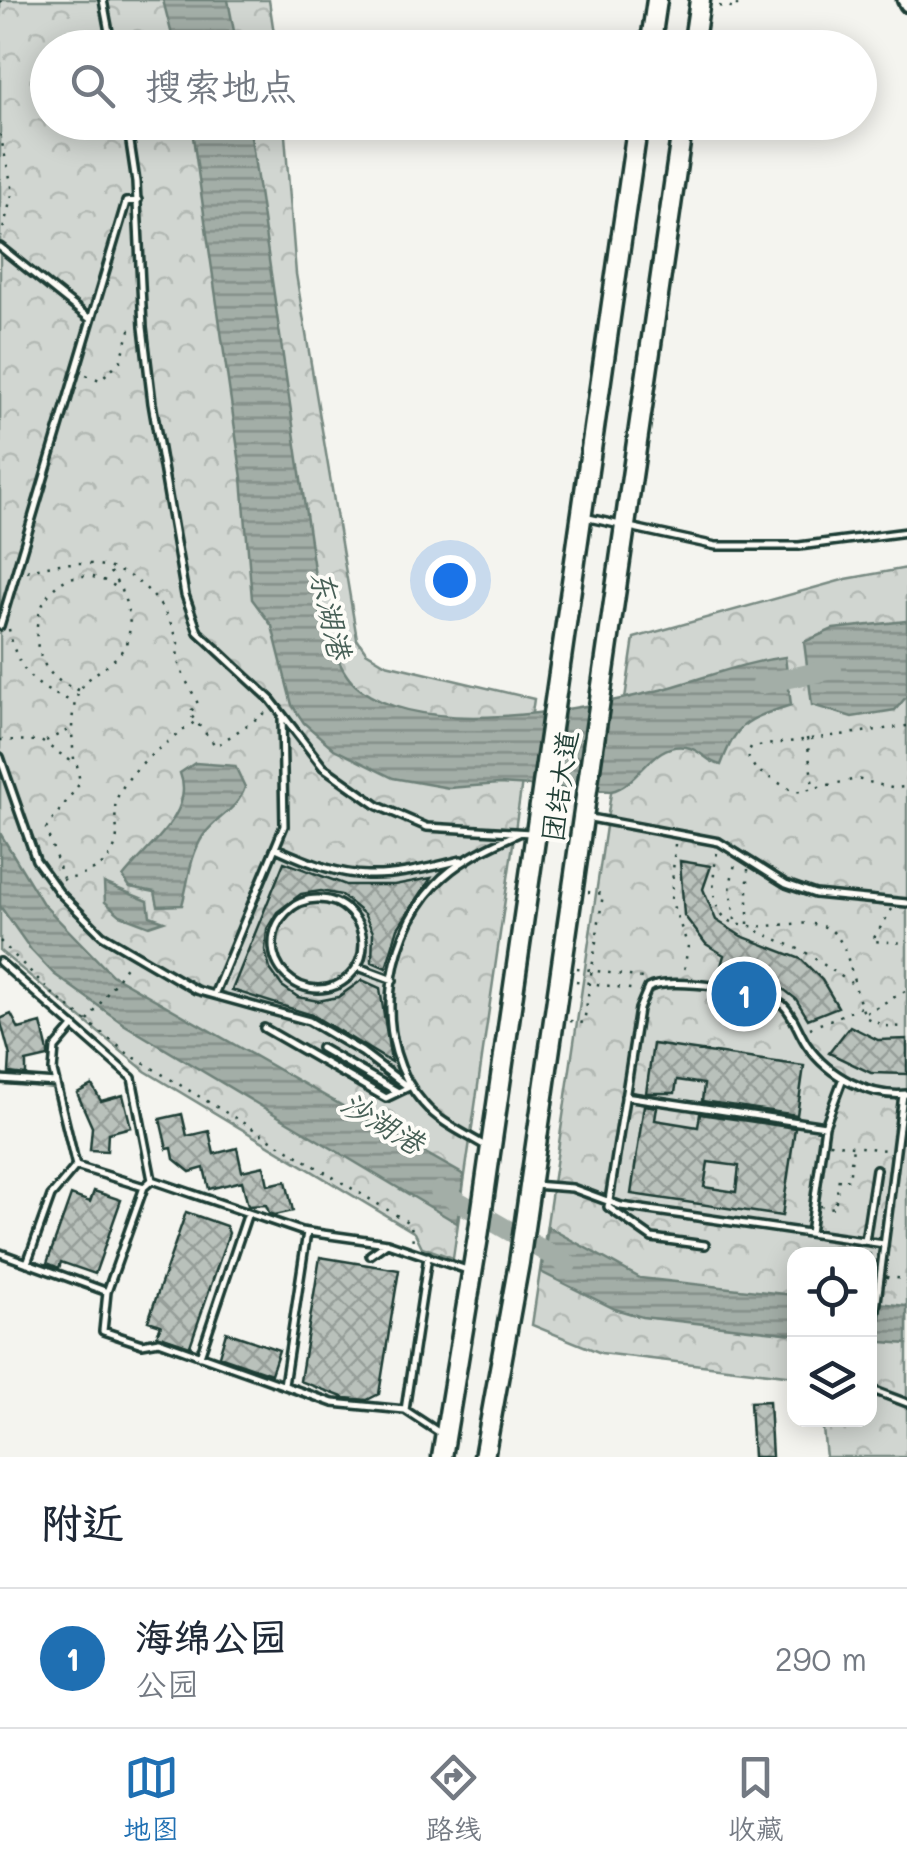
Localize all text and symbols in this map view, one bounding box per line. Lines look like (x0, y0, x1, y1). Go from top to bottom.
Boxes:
search box (30, 30, 877, 140)
icon: search (65, 58, 120, 113)
text: 搜索地点 (145, 60, 297, 110)
your location (425, 555, 476, 606)
water label: 东湖港 (302, 566, 362, 665)
street label: 团结大道 (533, 728, 585, 844)
pin: 1 (712, 956, 776, 1032)
water label: 沙湖港 (334, 1082, 434, 1164)
map controls (787, 1247, 877, 1427)
button: locate (787, 1247, 877, 1337)
button: layers (787, 1337, 877, 1427)
text: 附近 (40, 1494, 124, 1549)
text: 海绵公园 (135, 1611, 287, 1661)
text: 1 (65, 1637, 80, 1679)
text: 290 m (775, 1637, 867, 1679)
text: 公园 (135, 1662, 199, 1704)
tab: 地图 (123, 1750, 179, 1847)
tab: 路线 (425, 1750, 482, 1847)
tab: 收藏 (728, 1750, 784, 1847)

